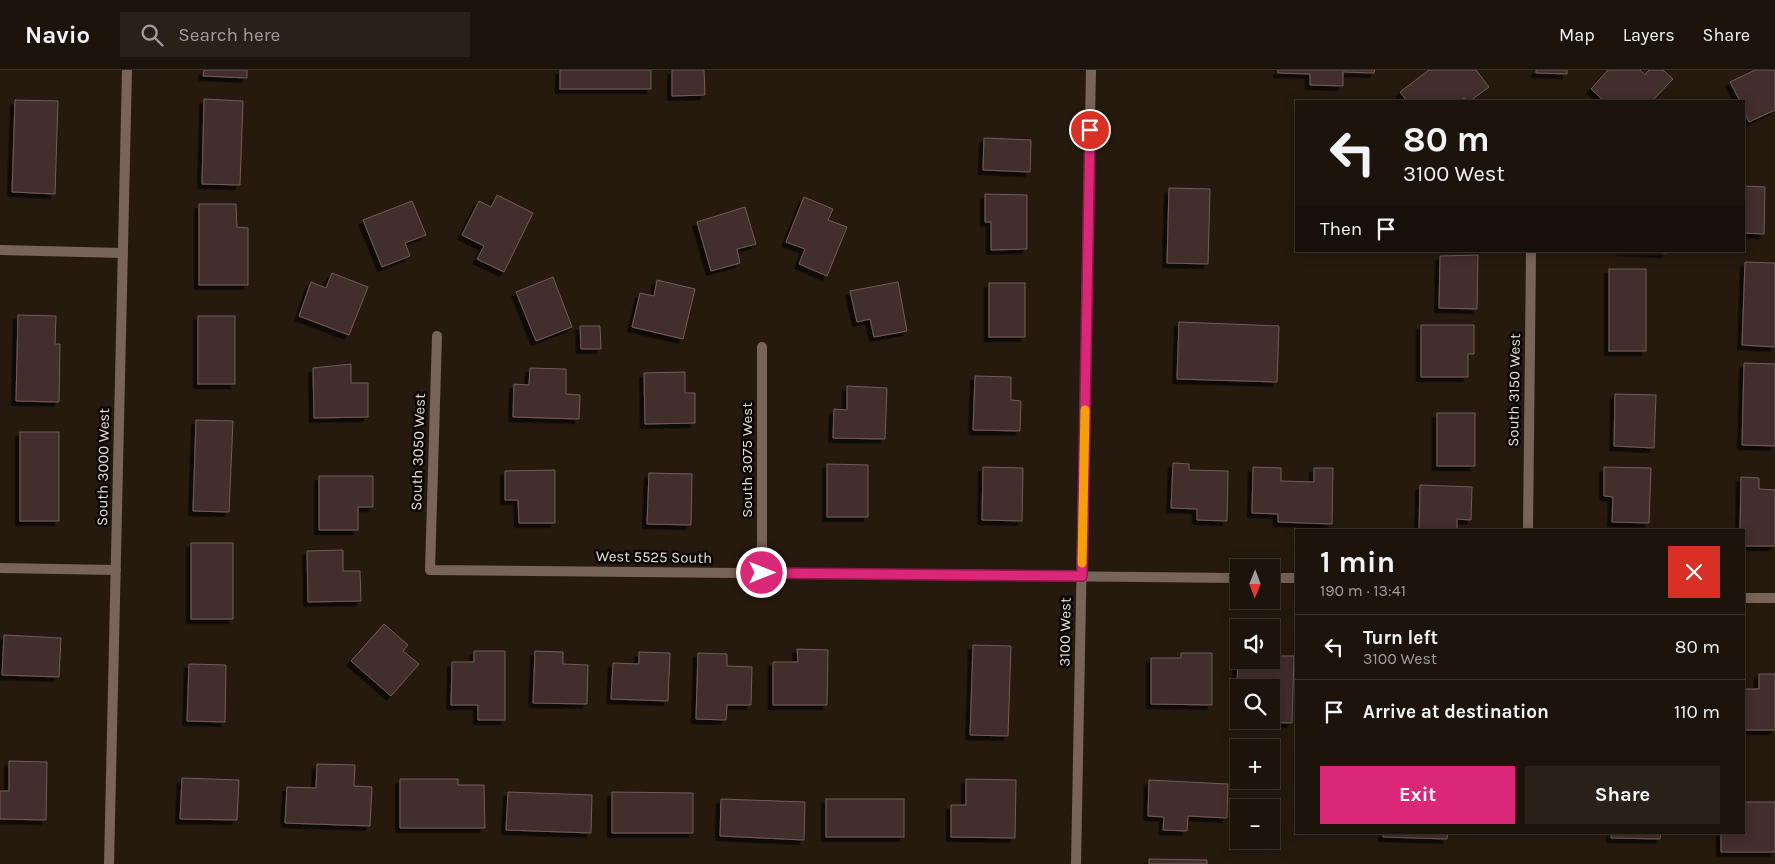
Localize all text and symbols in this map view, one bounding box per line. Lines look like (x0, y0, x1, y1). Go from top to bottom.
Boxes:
search box (120, 12, 470, 57)
text: Navio (25, 21, 90, 49)
icon: search (138, 21, 166, 49)
text: Search here (178, 24, 280, 46)
text: Map (1559, 24, 1595, 46)
text: Layers (1623, 24, 1675, 46)
text: Share (1703, 24, 1750, 46)
pin (1069, 109, 1111, 151)
icon: arrive (1076, 116, 1104, 144)
text: 80 m (1403, 119, 1490, 160)
icon: left (1320, 120, 1385, 185)
text: 3100 West (1403, 161, 1505, 187)
icon: arrive (1372, 215, 1400, 243)
text: Then (1320, 218, 1362, 240)
street label: South 3150 West (1504, 333, 1524, 447)
street label: South 3050 West (407, 393, 429, 511)
street label: South 3075 West (738, 402, 756, 518)
street label: South 3000 West (93, 408, 113, 526)
text: 1 min (1320, 544, 1395, 580)
position arrow (735, 546, 787, 598)
button: close (1668, 546, 1720, 598)
street label: West 5525 South (596, 547, 712, 567)
north arrow (1230, 559, 1280, 609)
map controls (1230, 559, 1280, 849)
text: 190 m · 13:41 (1320, 581, 1406, 600)
street label: 3100 West (1055, 597, 1075, 667)
button: sound (1230, 619, 1280, 669)
text: Turn left (1363, 627, 1438, 649)
icon: left (1320, 633, 1348, 661)
text: 80 m (1675, 636, 1720, 658)
text: 3100 West (1363, 649, 1437, 668)
button: search (1230, 679, 1280, 729)
icon: arrive (1320, 698, 1348, 726)
text: Arrive at destination (1363, 701, 1549, 723)
text: 110 m (1674, 701, 1720, 723)
button: + (1230, 739, 1280, 789)
button: Exit (1320, 766, 1515, 824)
button: Share (1525, 766, 1720, 824)
button: − (1230, 799, 1280, 849)

